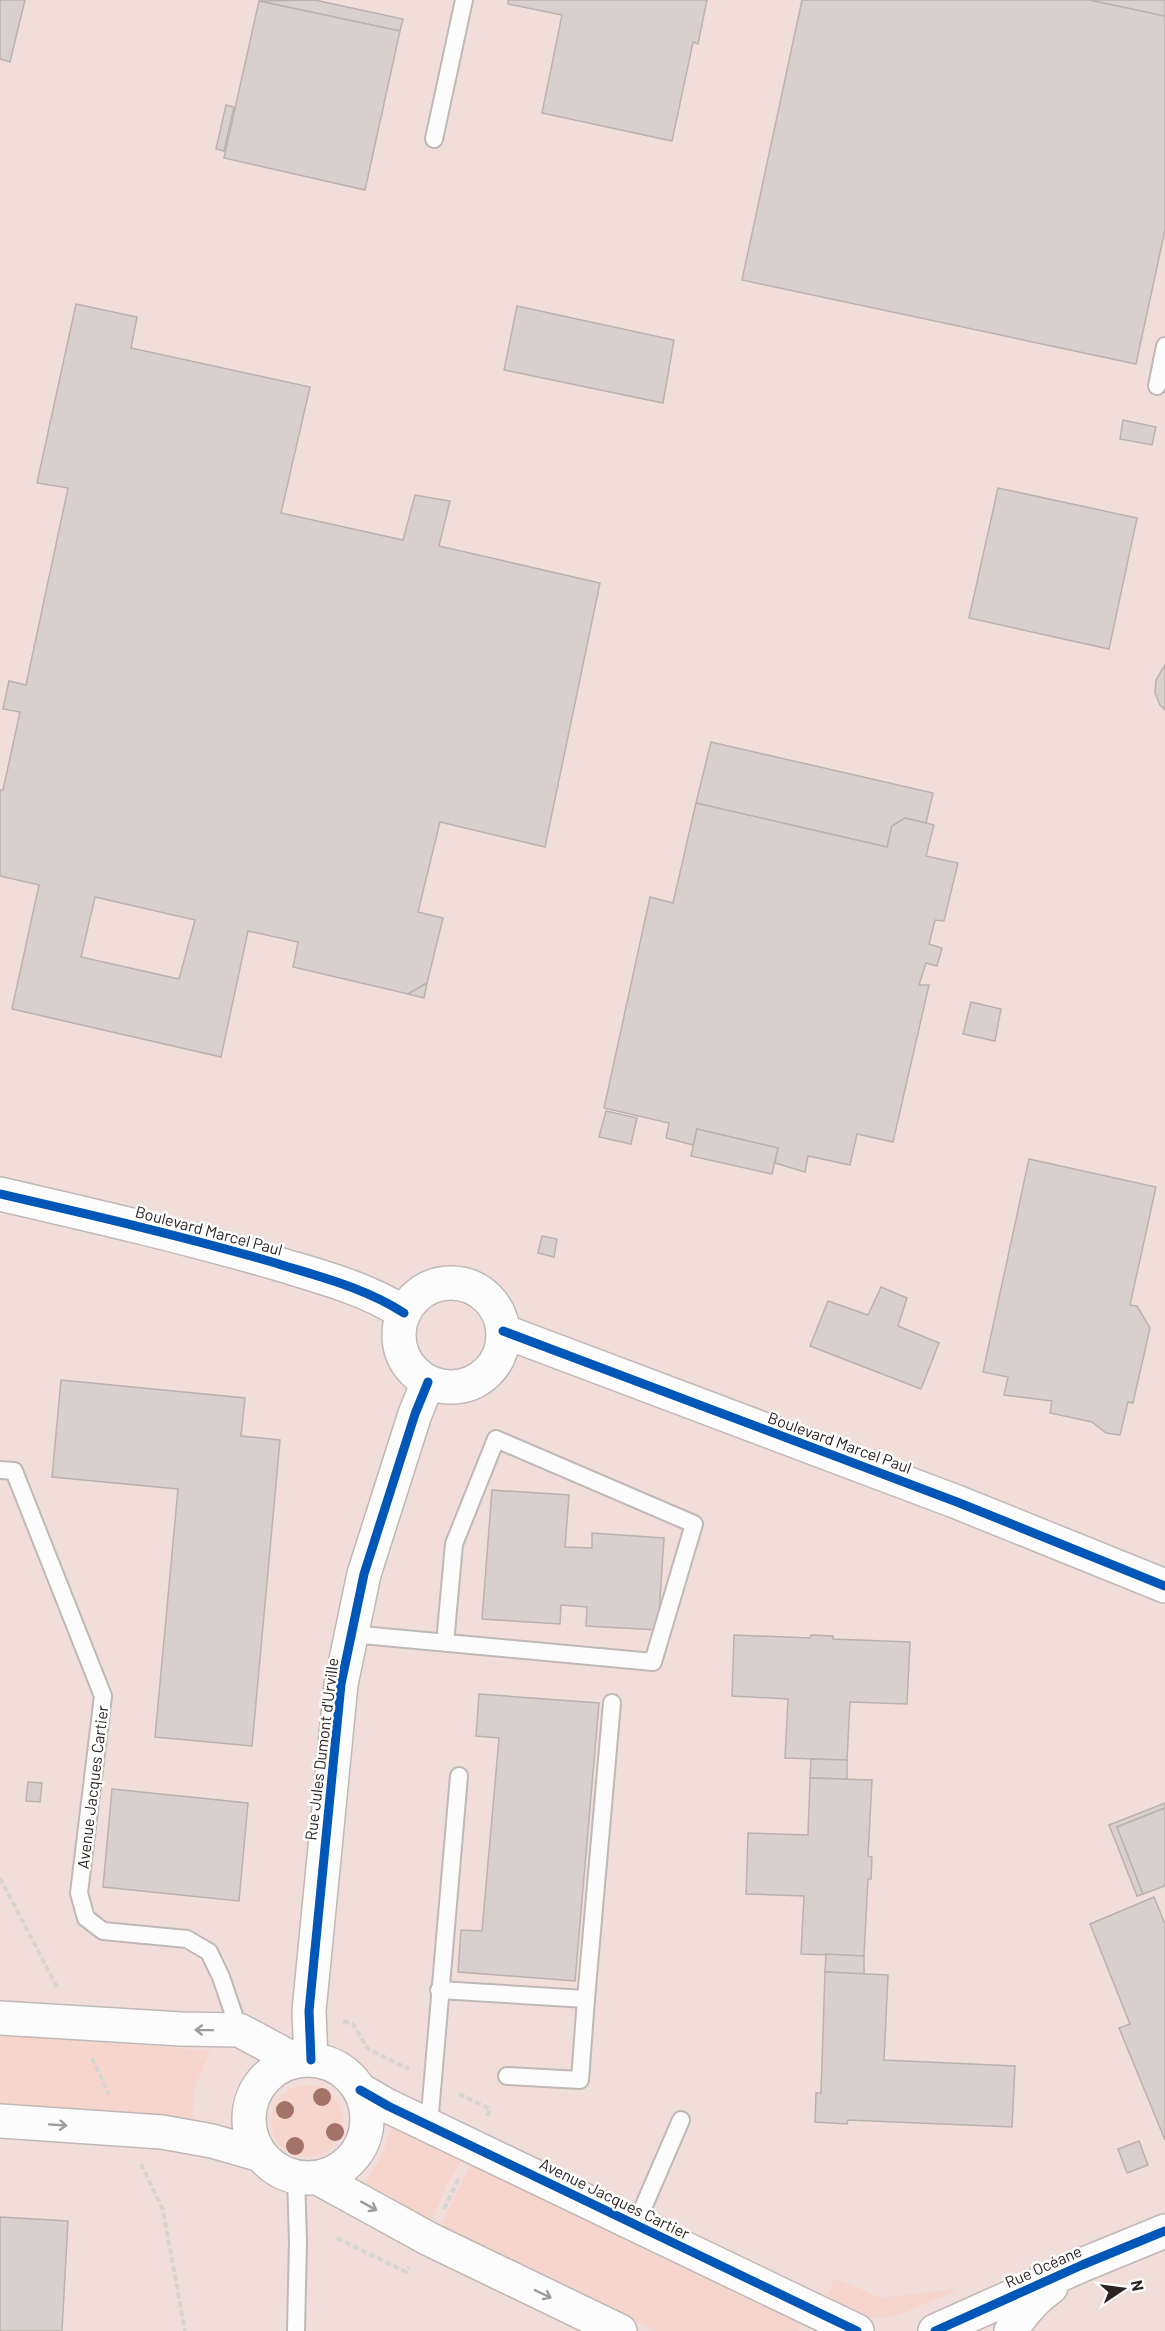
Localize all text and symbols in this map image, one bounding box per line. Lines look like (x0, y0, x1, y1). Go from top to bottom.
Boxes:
street label: Boulevard Marcel Paul (133, 1201, 285, 1259)
street label: Boulevard Marcel Paul (766, 1407, 914, 1477)
street label: Rue Jules Dumont d'Urville (300, 1657, 342, 1841)
street label: Avenue Jacques Cartier (73, 1704, 111, 1870)
one-way arrow (195, 2024, 215, 2035)
one-way arrow (48, 2120, 68, 2131)
street label: Avenue Jacques Cartier (537, 2153, 693, 2243)
one-way arrow (360, 2200, 377, 2212)
street label: Rue Océane (1002, 2241, 1084, 2291)
north arrow (1093, 2259, 1153, 2319)
text: N (1128, 2278, 1149, 2293)
one-way arrow (533, 2289, 551, 2300)

